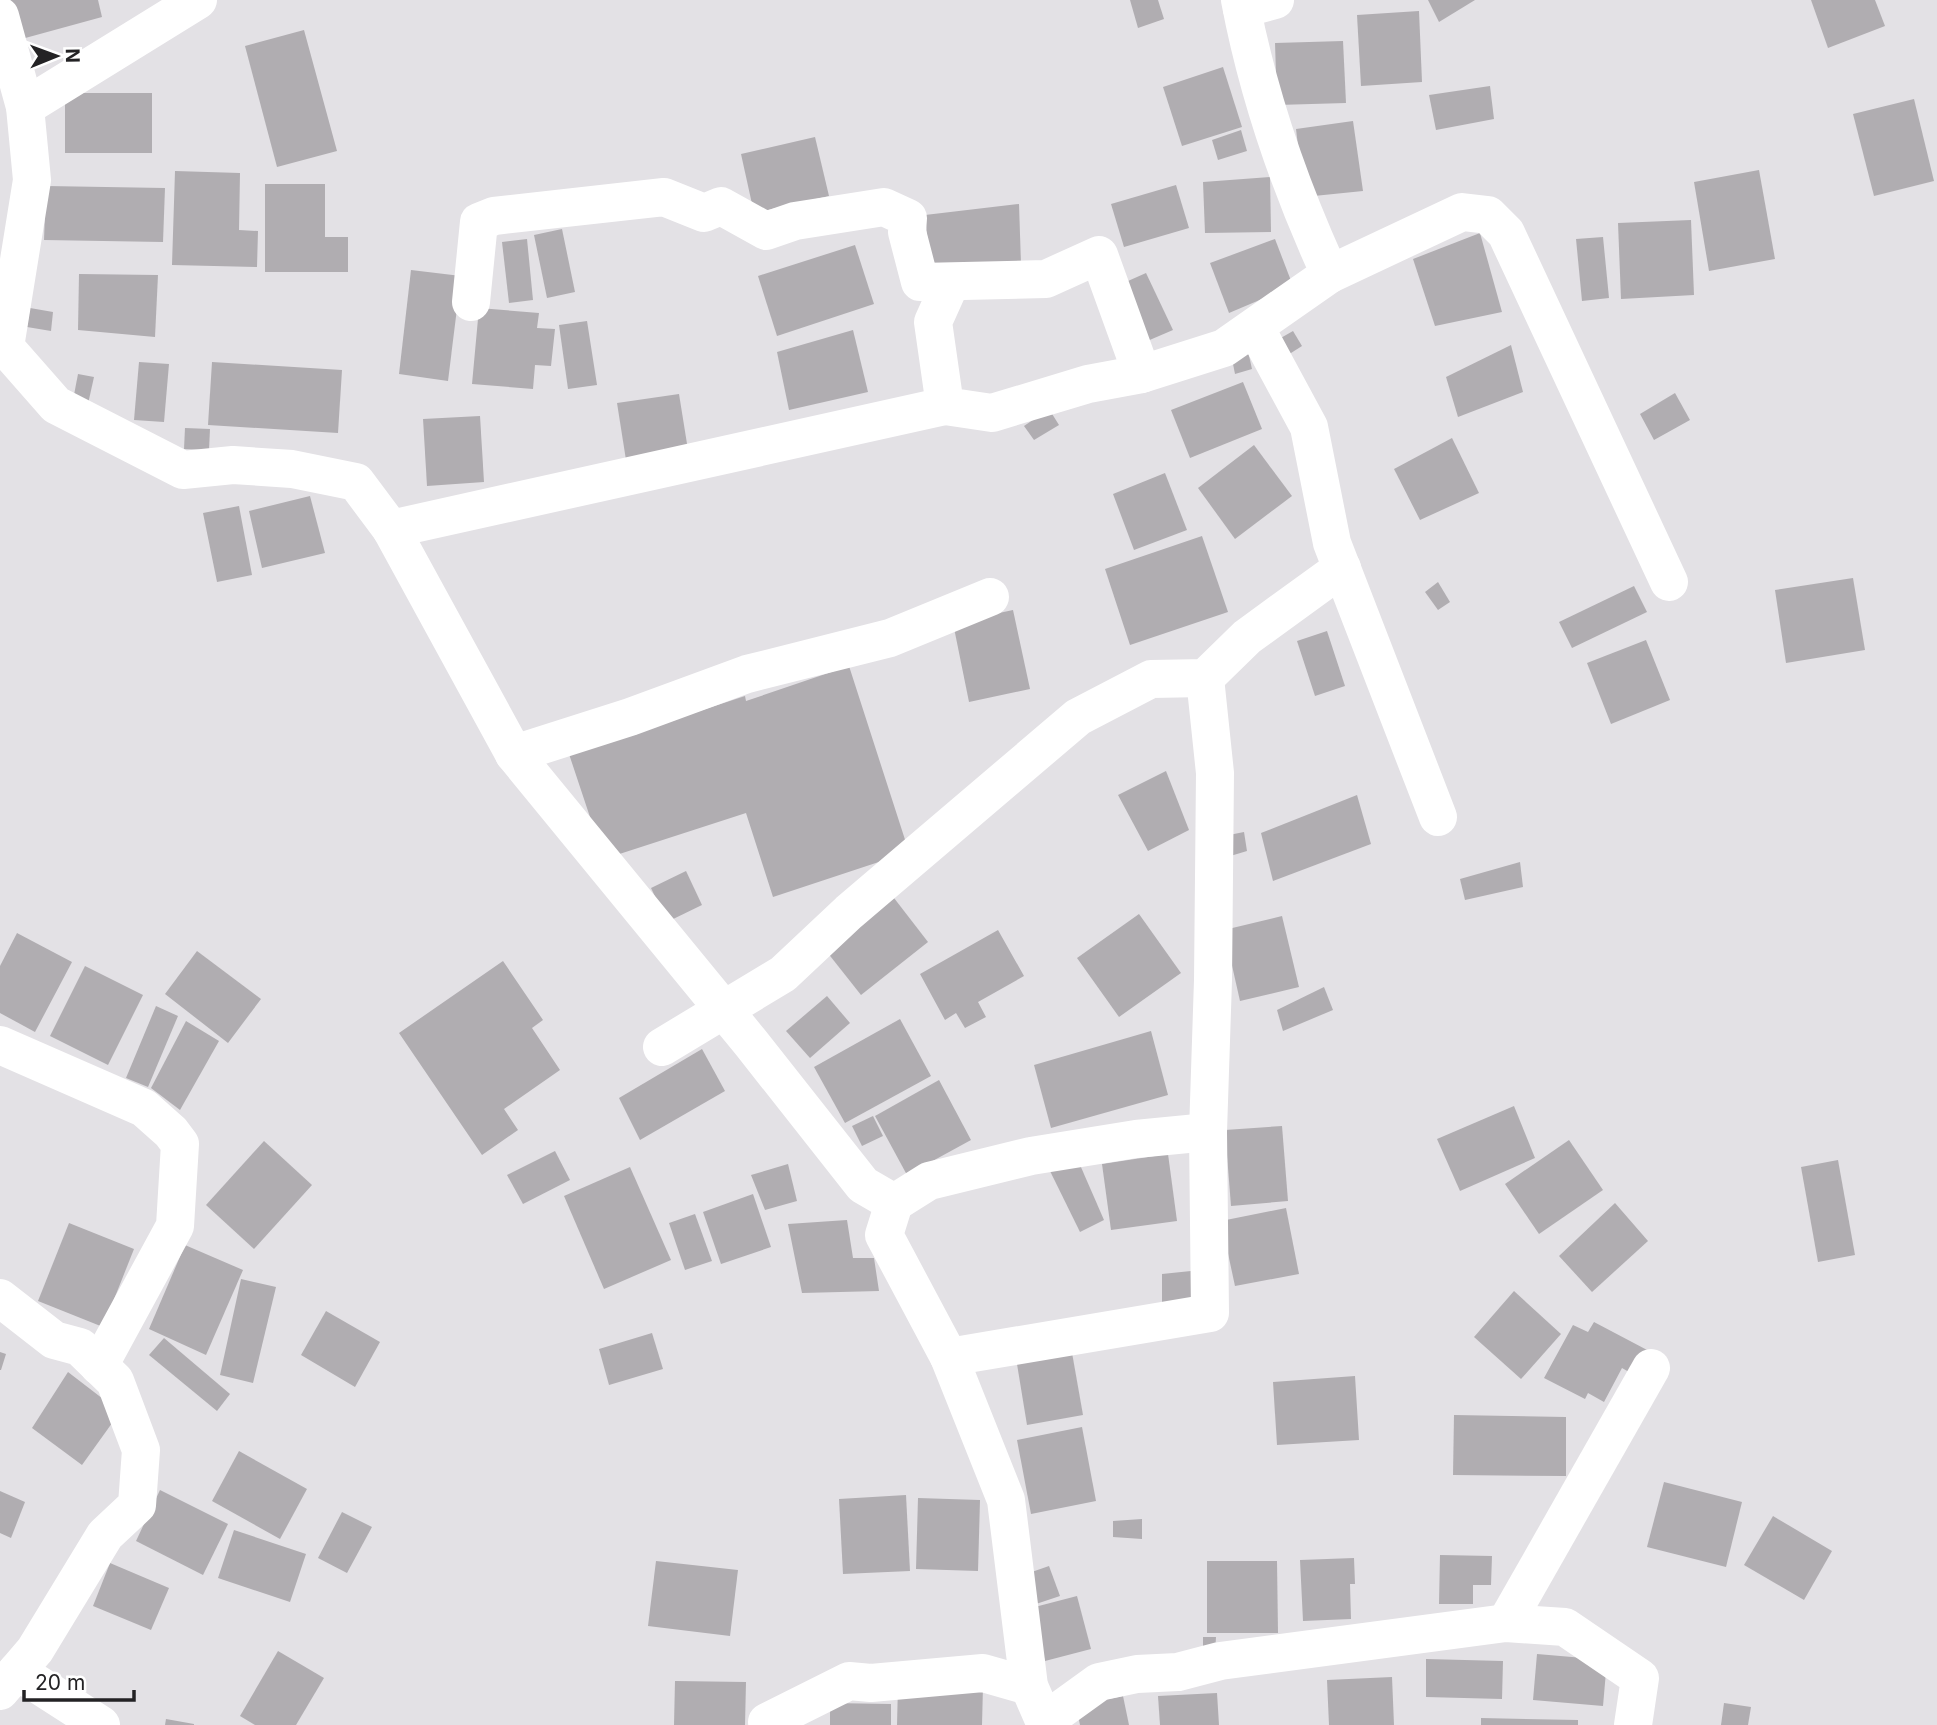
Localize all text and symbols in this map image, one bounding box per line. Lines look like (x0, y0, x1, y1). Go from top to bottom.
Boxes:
north arrow (21, 21, 91, 91)
text: N (61, 48, 84, 63)
scale bar (24, 1658, 135, 1702)
text: 20 m (35, 1670, 85, 1695)

